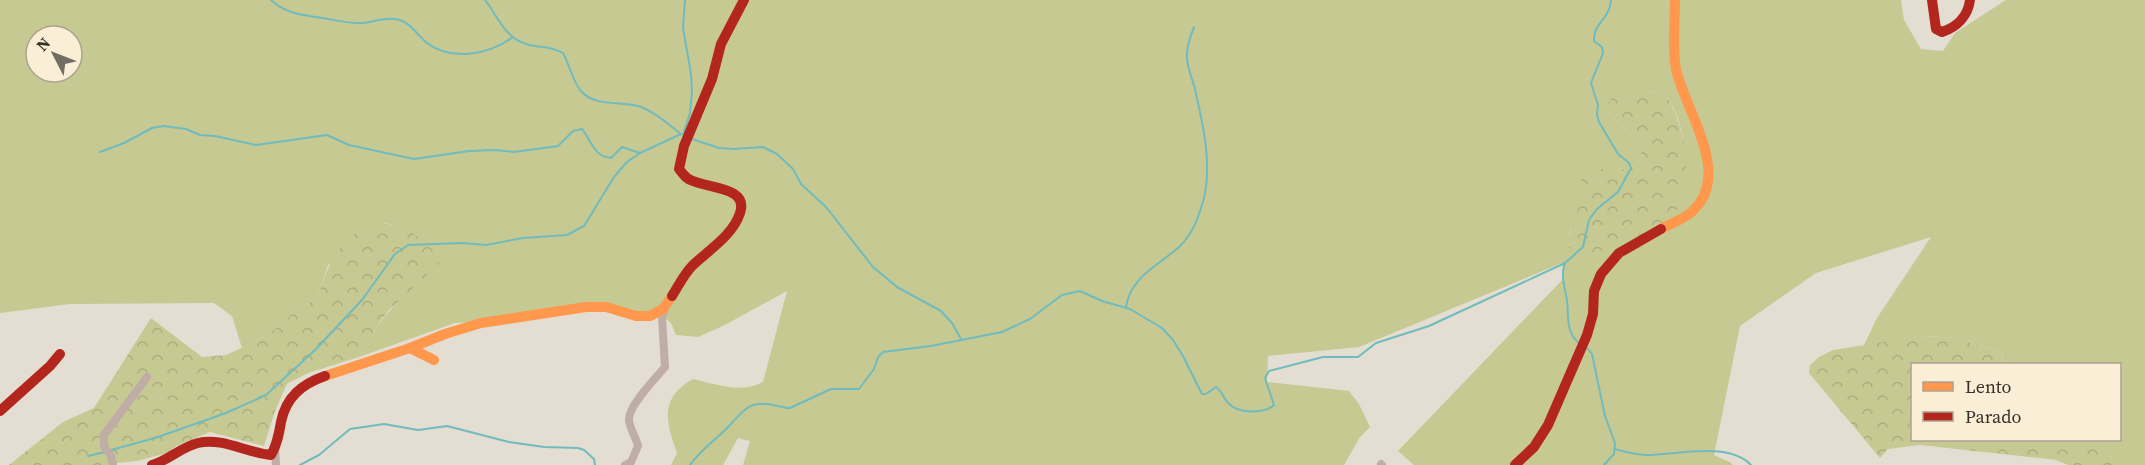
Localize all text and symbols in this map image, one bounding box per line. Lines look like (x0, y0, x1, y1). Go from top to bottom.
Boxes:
north arrow (24, 24, 84, 84)
text: N (31, 32, 55, 56)
legend (1911, 363, 2121, 441)
text: Lento (1965, 374, 2012, 399)
text: Parado (1965, 404, 2021, 429)

